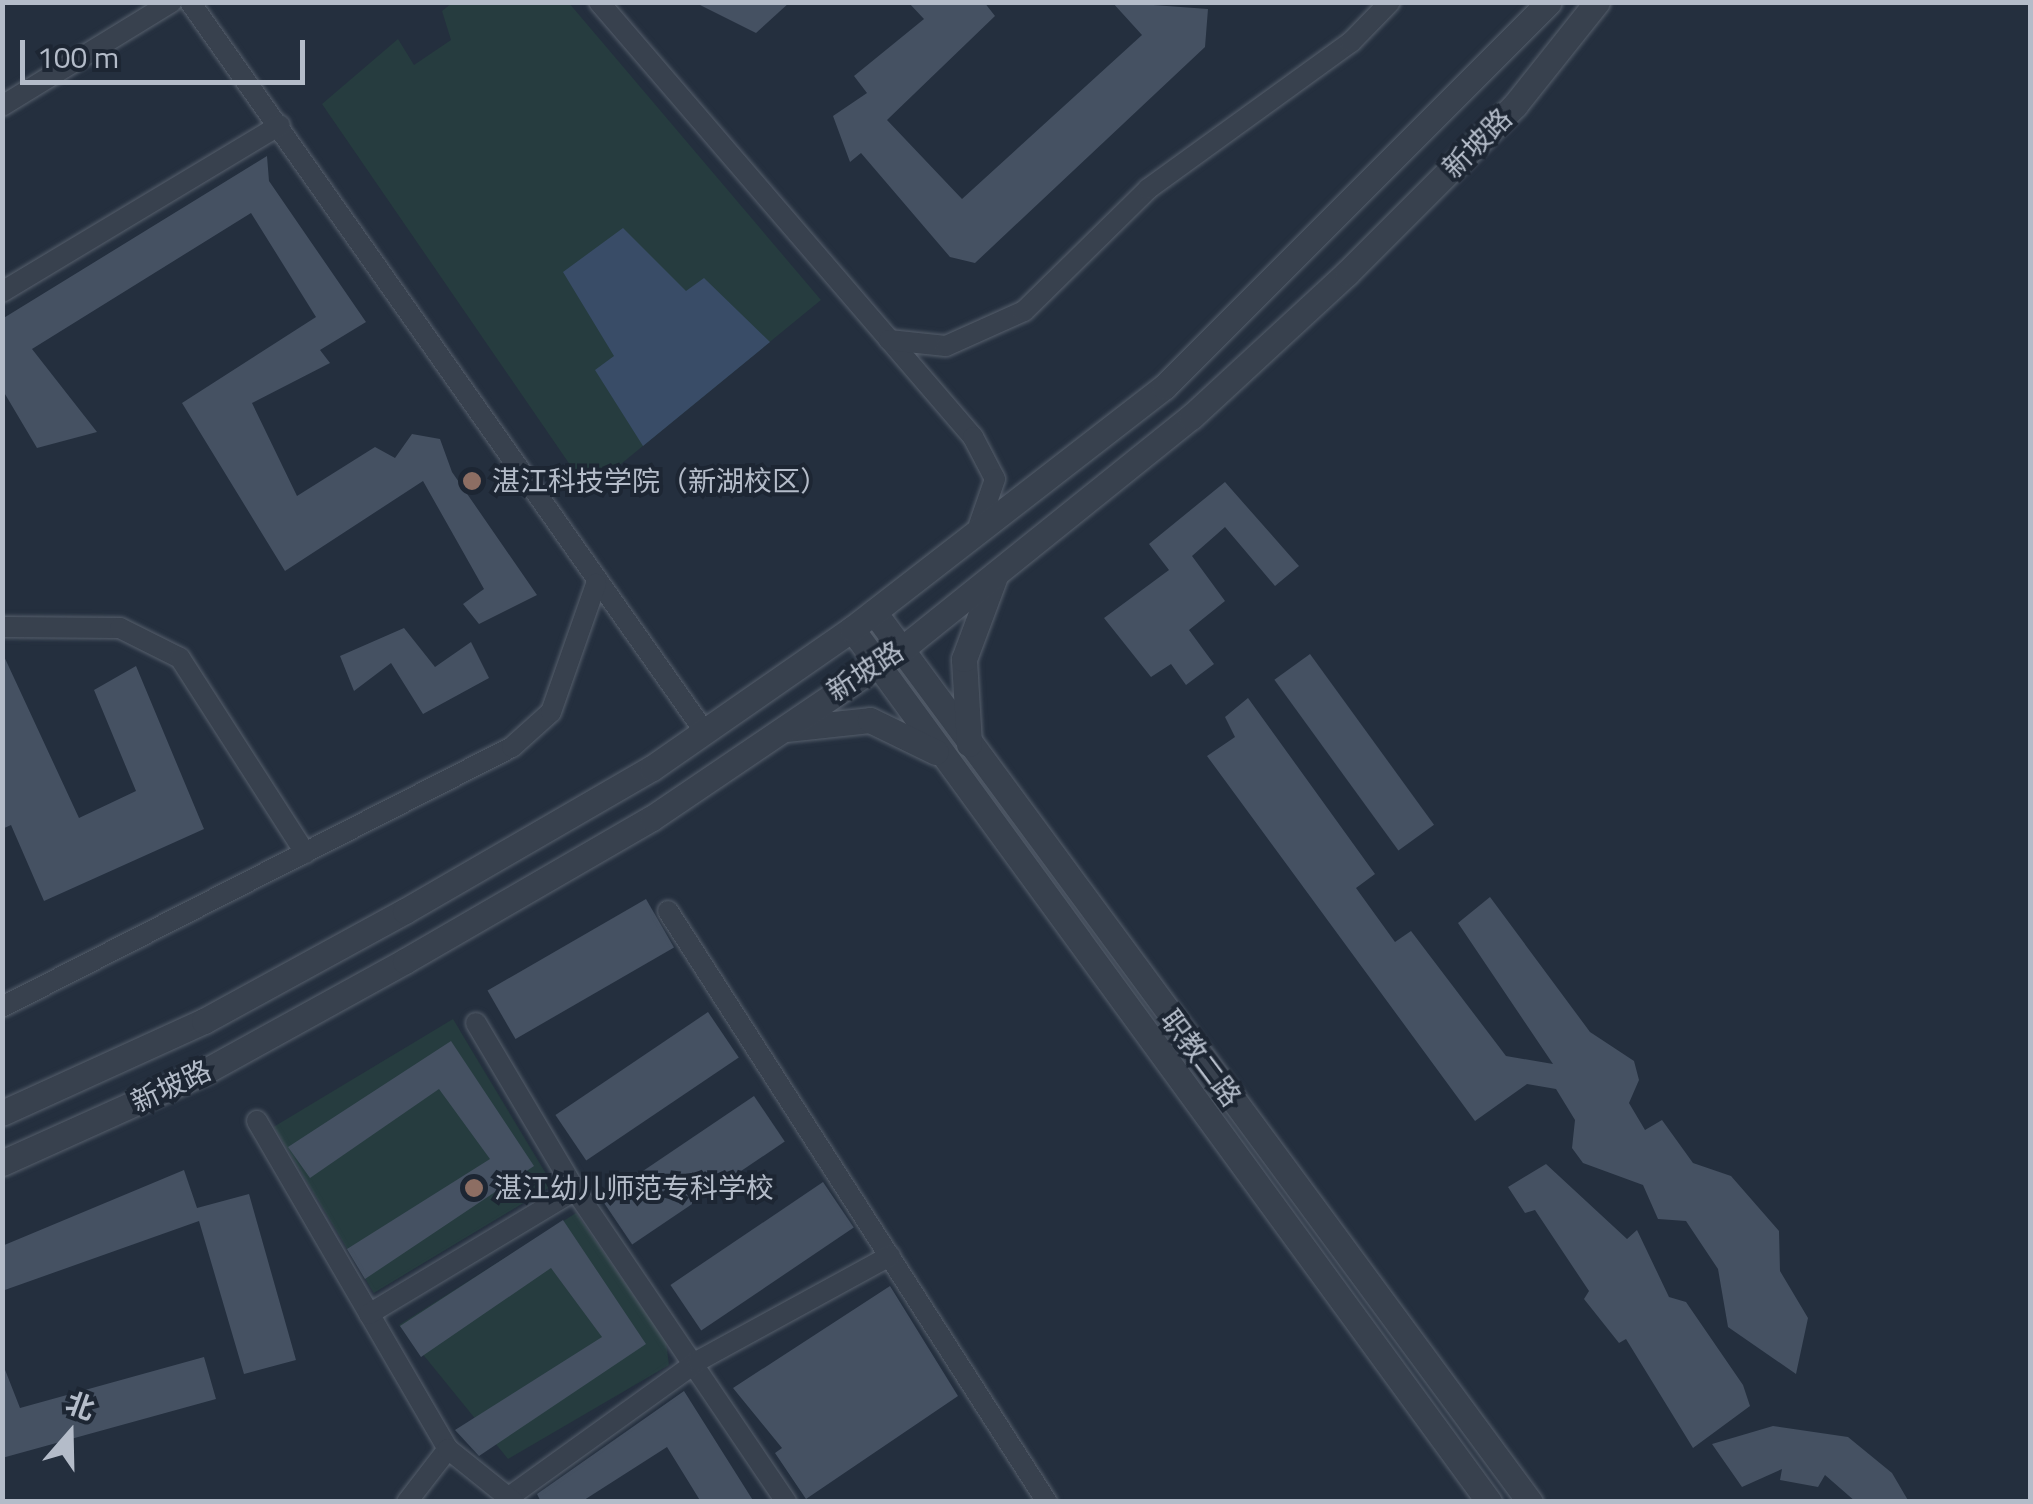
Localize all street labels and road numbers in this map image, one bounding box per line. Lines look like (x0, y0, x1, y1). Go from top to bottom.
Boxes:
street label: 新坡路 (1435, 101, 1519, 185)
street label: 新坡路 (821, 634, 909, 708)
street label: 职教二路 (1154, 1003, 1248, 1113)
street label: 新坡路 (126, 1053, 216, 1119)

